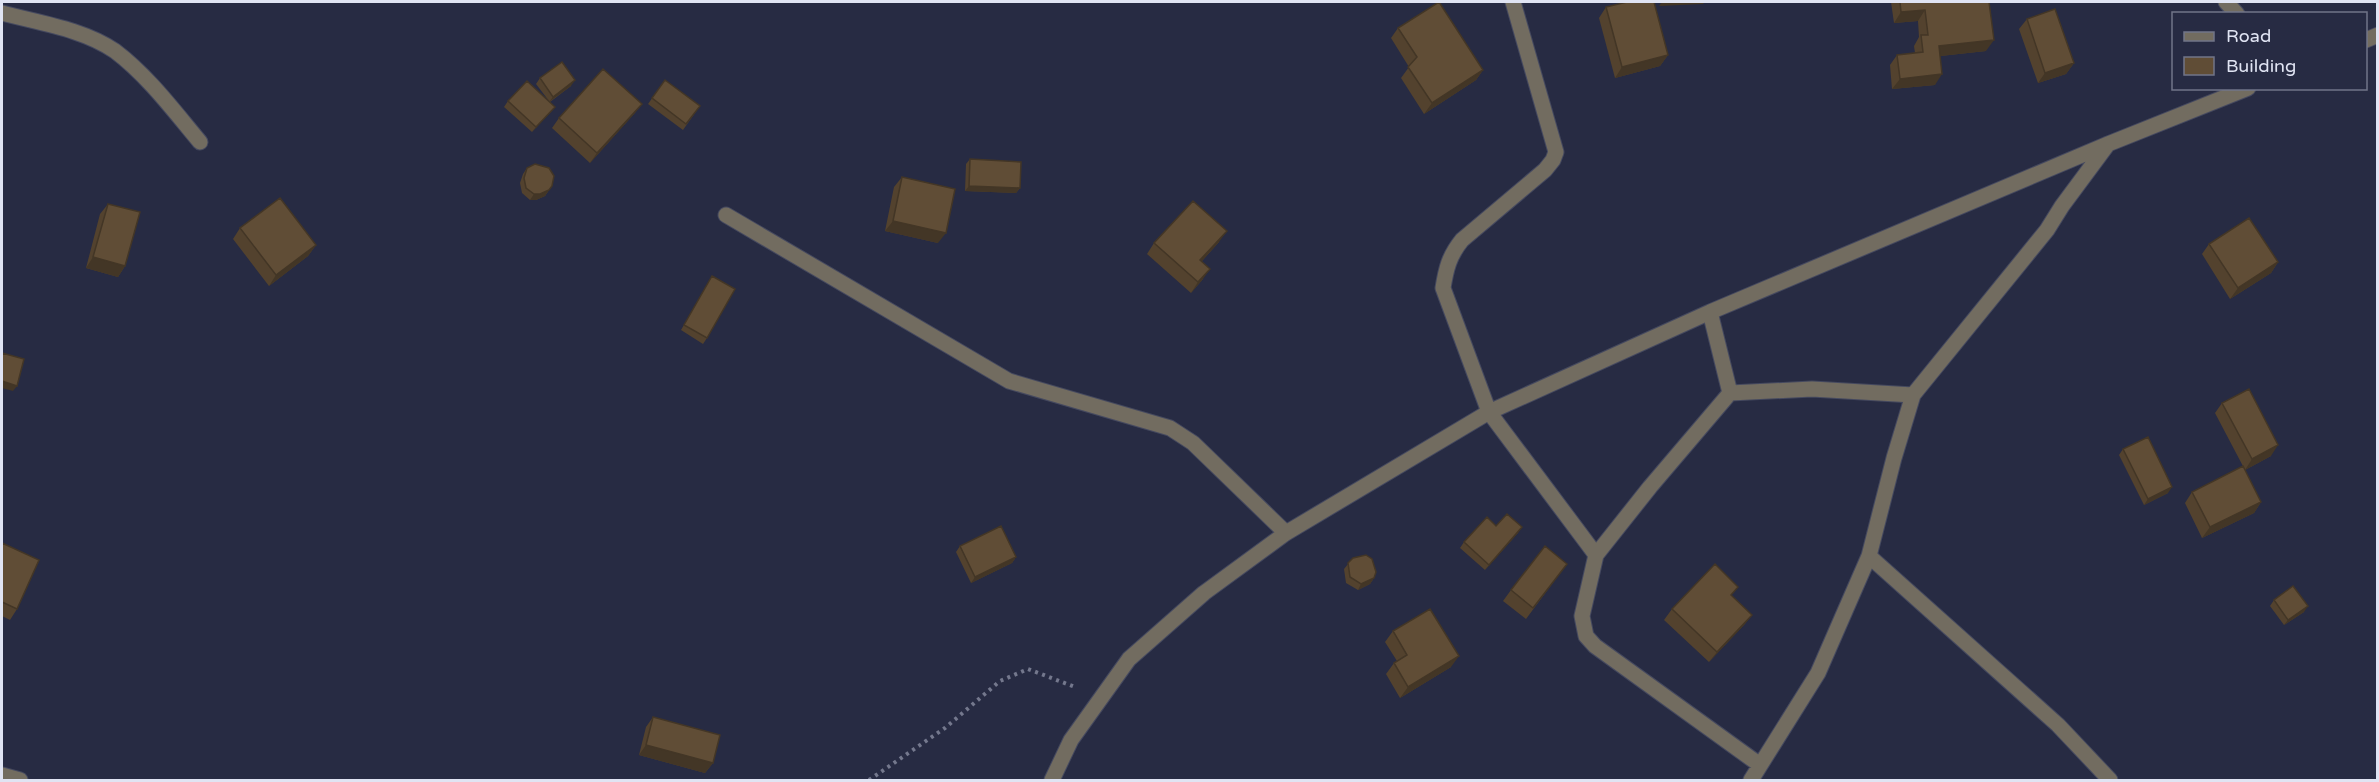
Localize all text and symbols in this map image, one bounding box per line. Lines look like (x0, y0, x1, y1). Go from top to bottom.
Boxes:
legend (2172, 12, 2367, 90)
text: Road (2226, 25, 2271, 47)
text: Building (2226, 55, 2296, 77)

